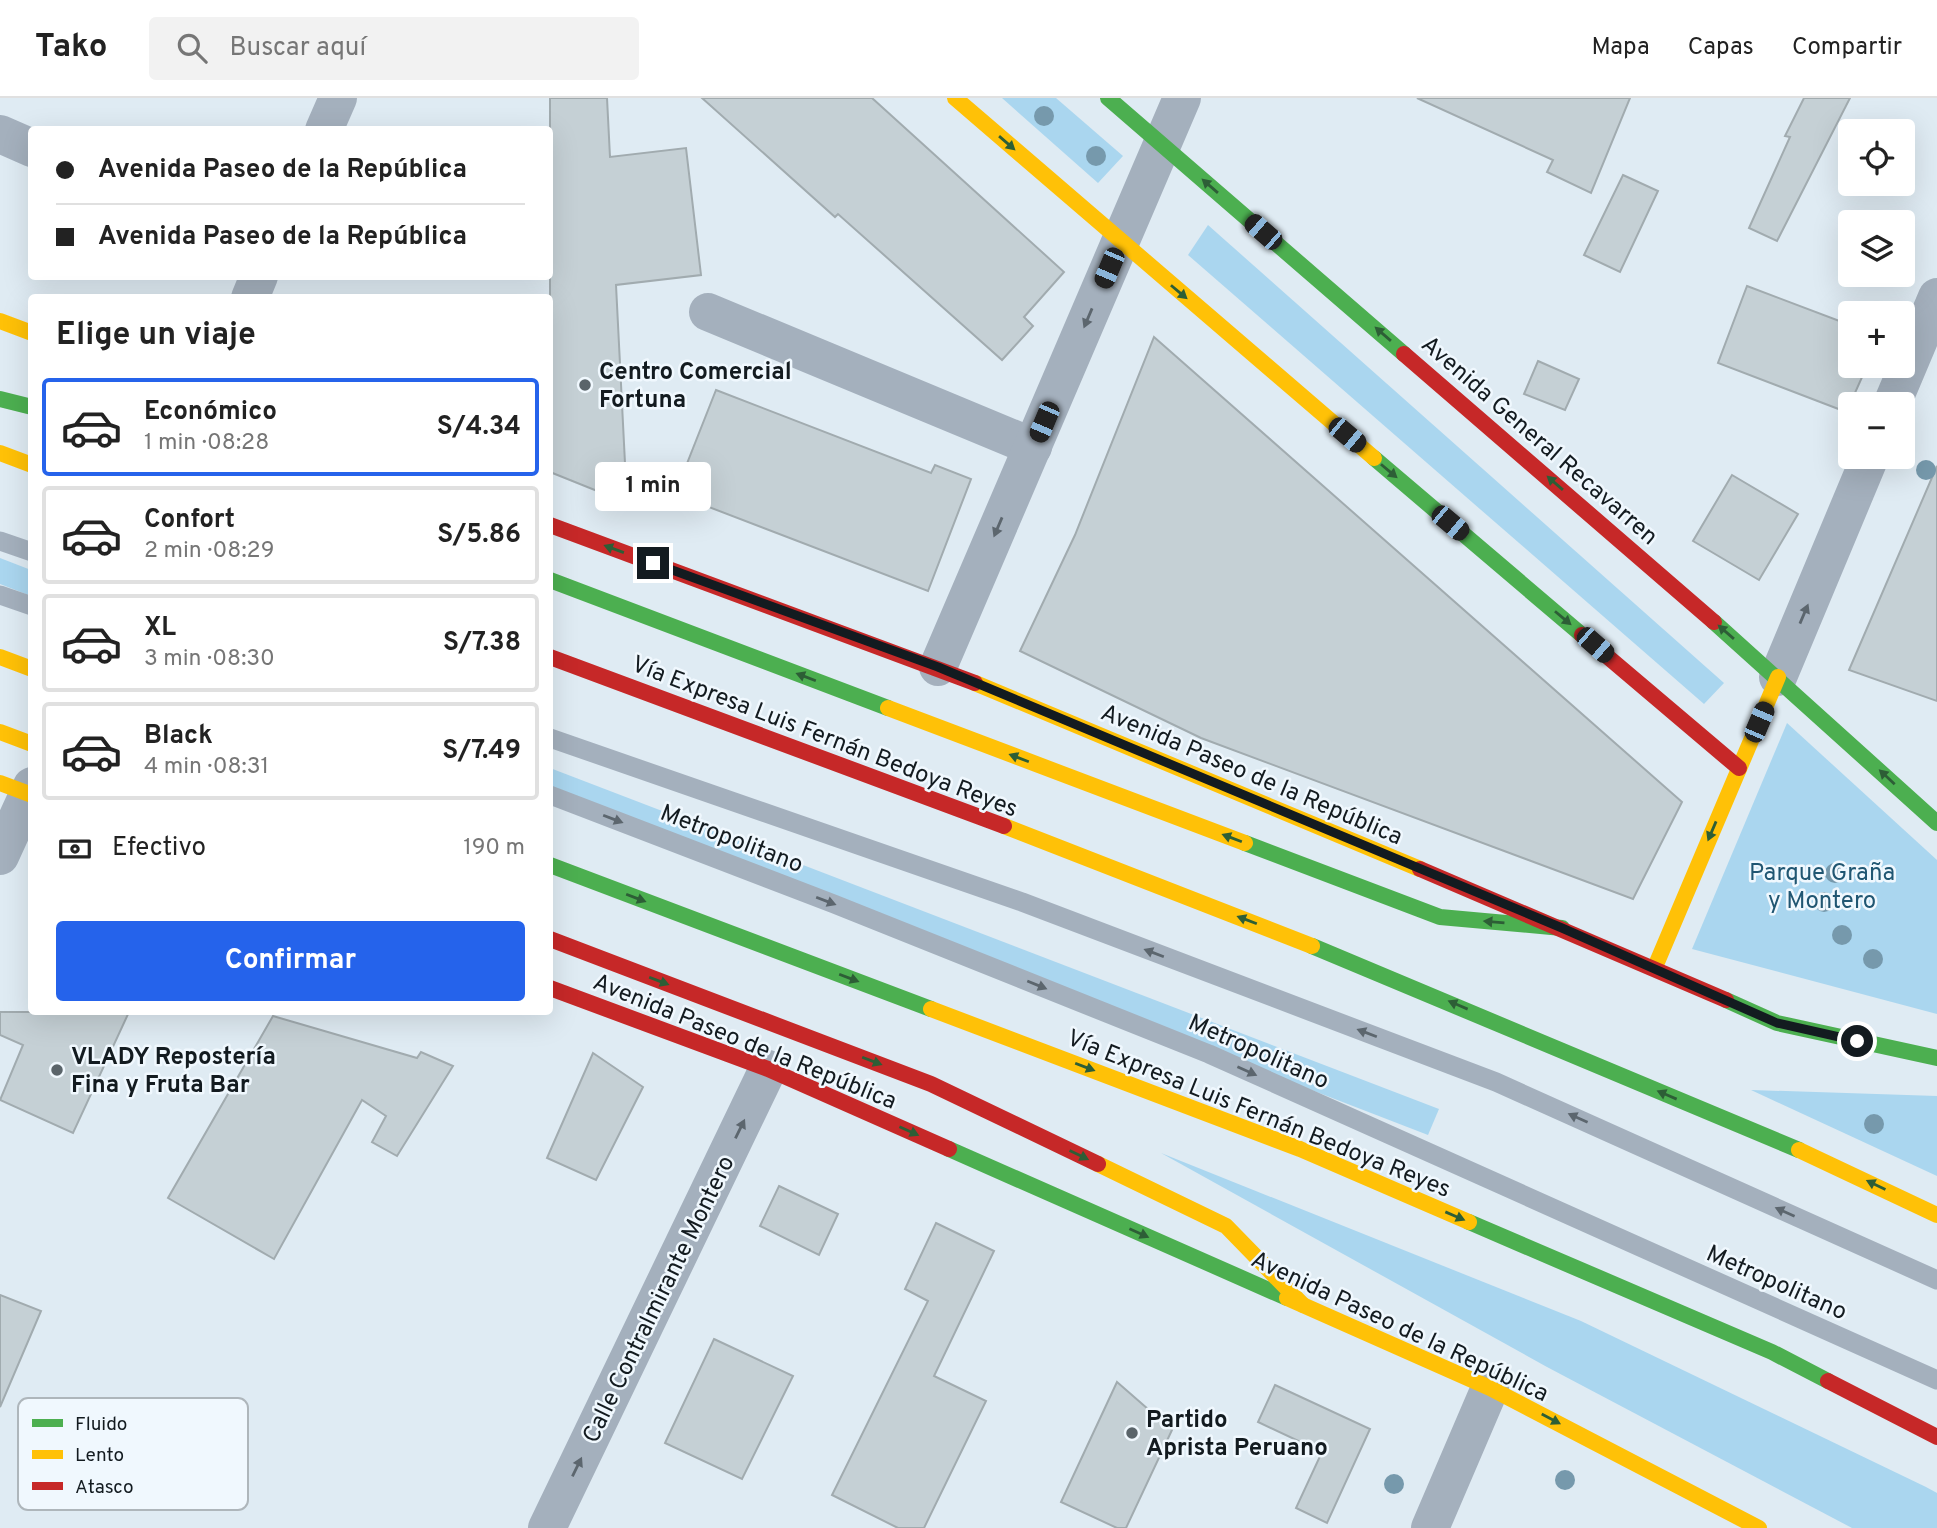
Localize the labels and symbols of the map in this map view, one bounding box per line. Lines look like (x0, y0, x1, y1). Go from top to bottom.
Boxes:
one-way arrow (998, 135, 1015, 150)
one-way arrow (1201, 178, 1219, 194)
car (1241, 210, 1286, 254)
car (1092, 245, 1127, 291)
one-way arrow (1170, 284, 1187, 299)
one-way arrow (1082, 308, 1093, 329)
one-way arrow (1374, 327, 1391, 342)
street label: Avenida General Recavarren (1414, 330, 1663, 553)
place label: Centro Comercial Fortuna (599, 358, 792, 416)
marker: Centro Comercial Fortuna (577, 377, 593, 393)
car (1027, 399, 1062, 445)
car (1325, 413, 1370, 457)
callout: 1 min (595, 462, 711, 510)
one-way arrow (1381, 463, 1398, 478)
one-way arrow (1546, 476, 1563, 491)
car (1428, 501, 1473, 545)
one-way arrow (992, 517, 1003, 538)
one-way arrow (604, 543, 625, 554)
route end (637, 547, 669, 579)
one-way arrow (1799, 603, 1810, 624)
one-way arrow (1554, 610, 1571, 625)
car (1573, 623, 1618, 667)
one-way arrow (1718, 625, 1735, 640)
street label: Vía Expresa Luis Fernán Bedoya Reyes (627, 650, 1022, 826)
one-way arrow (796, 671, 817, 682)
street label: Avenida Paseo de la República (1096, 699, 1407, 853)
car (1742, 699, 1777, 745)
one-way arrow (1009, 752, 1030, 763)
one-way arrow (1878, 769, 1896, 785)
street label: Metropolitano (655, 799, 807, 881)
one-way arrow (603, 814, 624, 825)
one-way arrow (1707, 821, 1718, 842)
one-way arrow (1221, 832, 1242, 843)
park label: Parque Graña y Montero (1749, 859, 1895, 917)
one-way arrow (626, 893, 647, 904)
one-way arrow (815, 895, 836, 906)
one-way arrow (1236, 915, 1257, 926)
one-way arrow (1483, 916, 1505, 927)
one-way arrow (1144, 947, 1165, 958)
street label: Avenida Paseo de la República (588, 968, 900, 1118)
one-way arrow (839, 973, 860, 984)
one-way arrow (649, 976, 670, 987)
one-way arrow (1026, 980, 1047, 991)
one-way arrow (1447, 1000, 1468, 1011)
street label: Metropolitano (1183, 1008, 1333, 1097)
street label: Vía Expresa Luis Fernán Bedoya Reyes (1062, 1024, 1454, 1206)
route start (1841, 1025, 1873, 1057)
one-way arrow (1357, 1027, 1378, 1038)
place label: VLADY Repostería Fina y Fruta Bar (71, 1043, 276, 1101)
one-way arrow (862, 1056, 883, 1067)
marker: VLADY Repostería Fina y Fruta Bar (49, 1062, 65, 1078)
one-way arrow (1074, 1062, 1095, 1073)
one-way arrow (1237, 1066, 1258, 1077)
one-way arrow (1656, 1089, 1677, 1100)
one-way arrow (1568, 1112, 1588, 1124)
one-way arrow (734, 1119, 745, 1139)
one-way arrow (898, 1126, 919, 1137)
one-way arrow (1069, 1149, 1089, 1161)
street label: Calle Contralmirante Montero (577, 1151, 743, 1448)
one-way arrow (1866, 1179, 1886, 1191)
one-way arrow (1775, 1206, 1796, 1217)
one-way arrow (1445, 1210, 1466, 1221)
one-way arrow (1129, 1227, 1149, 1239)
street label: Metropolitano (1701, 1239, 1851, 1328)
street label: Avenida Paseo de la República (1246, 1246, 1553, 1410)
legend (18, 1398, 248, 1510)
place label: Partido Aprista Peruano (1146, 1406, 1328, 1464)
text: Fluido (75, 1413, 127, 1437)
one-way arrow (1541, 1414, 1561, 1425)
marker: Partido Aprista Peruano (1124, 1425, 1140, 1441)
text: Lento (75, 1444, 124, 1468)
one-way arrow (571, 1457, 583, 1477)
text: Atasco (75, 1476, 134, 1500)

